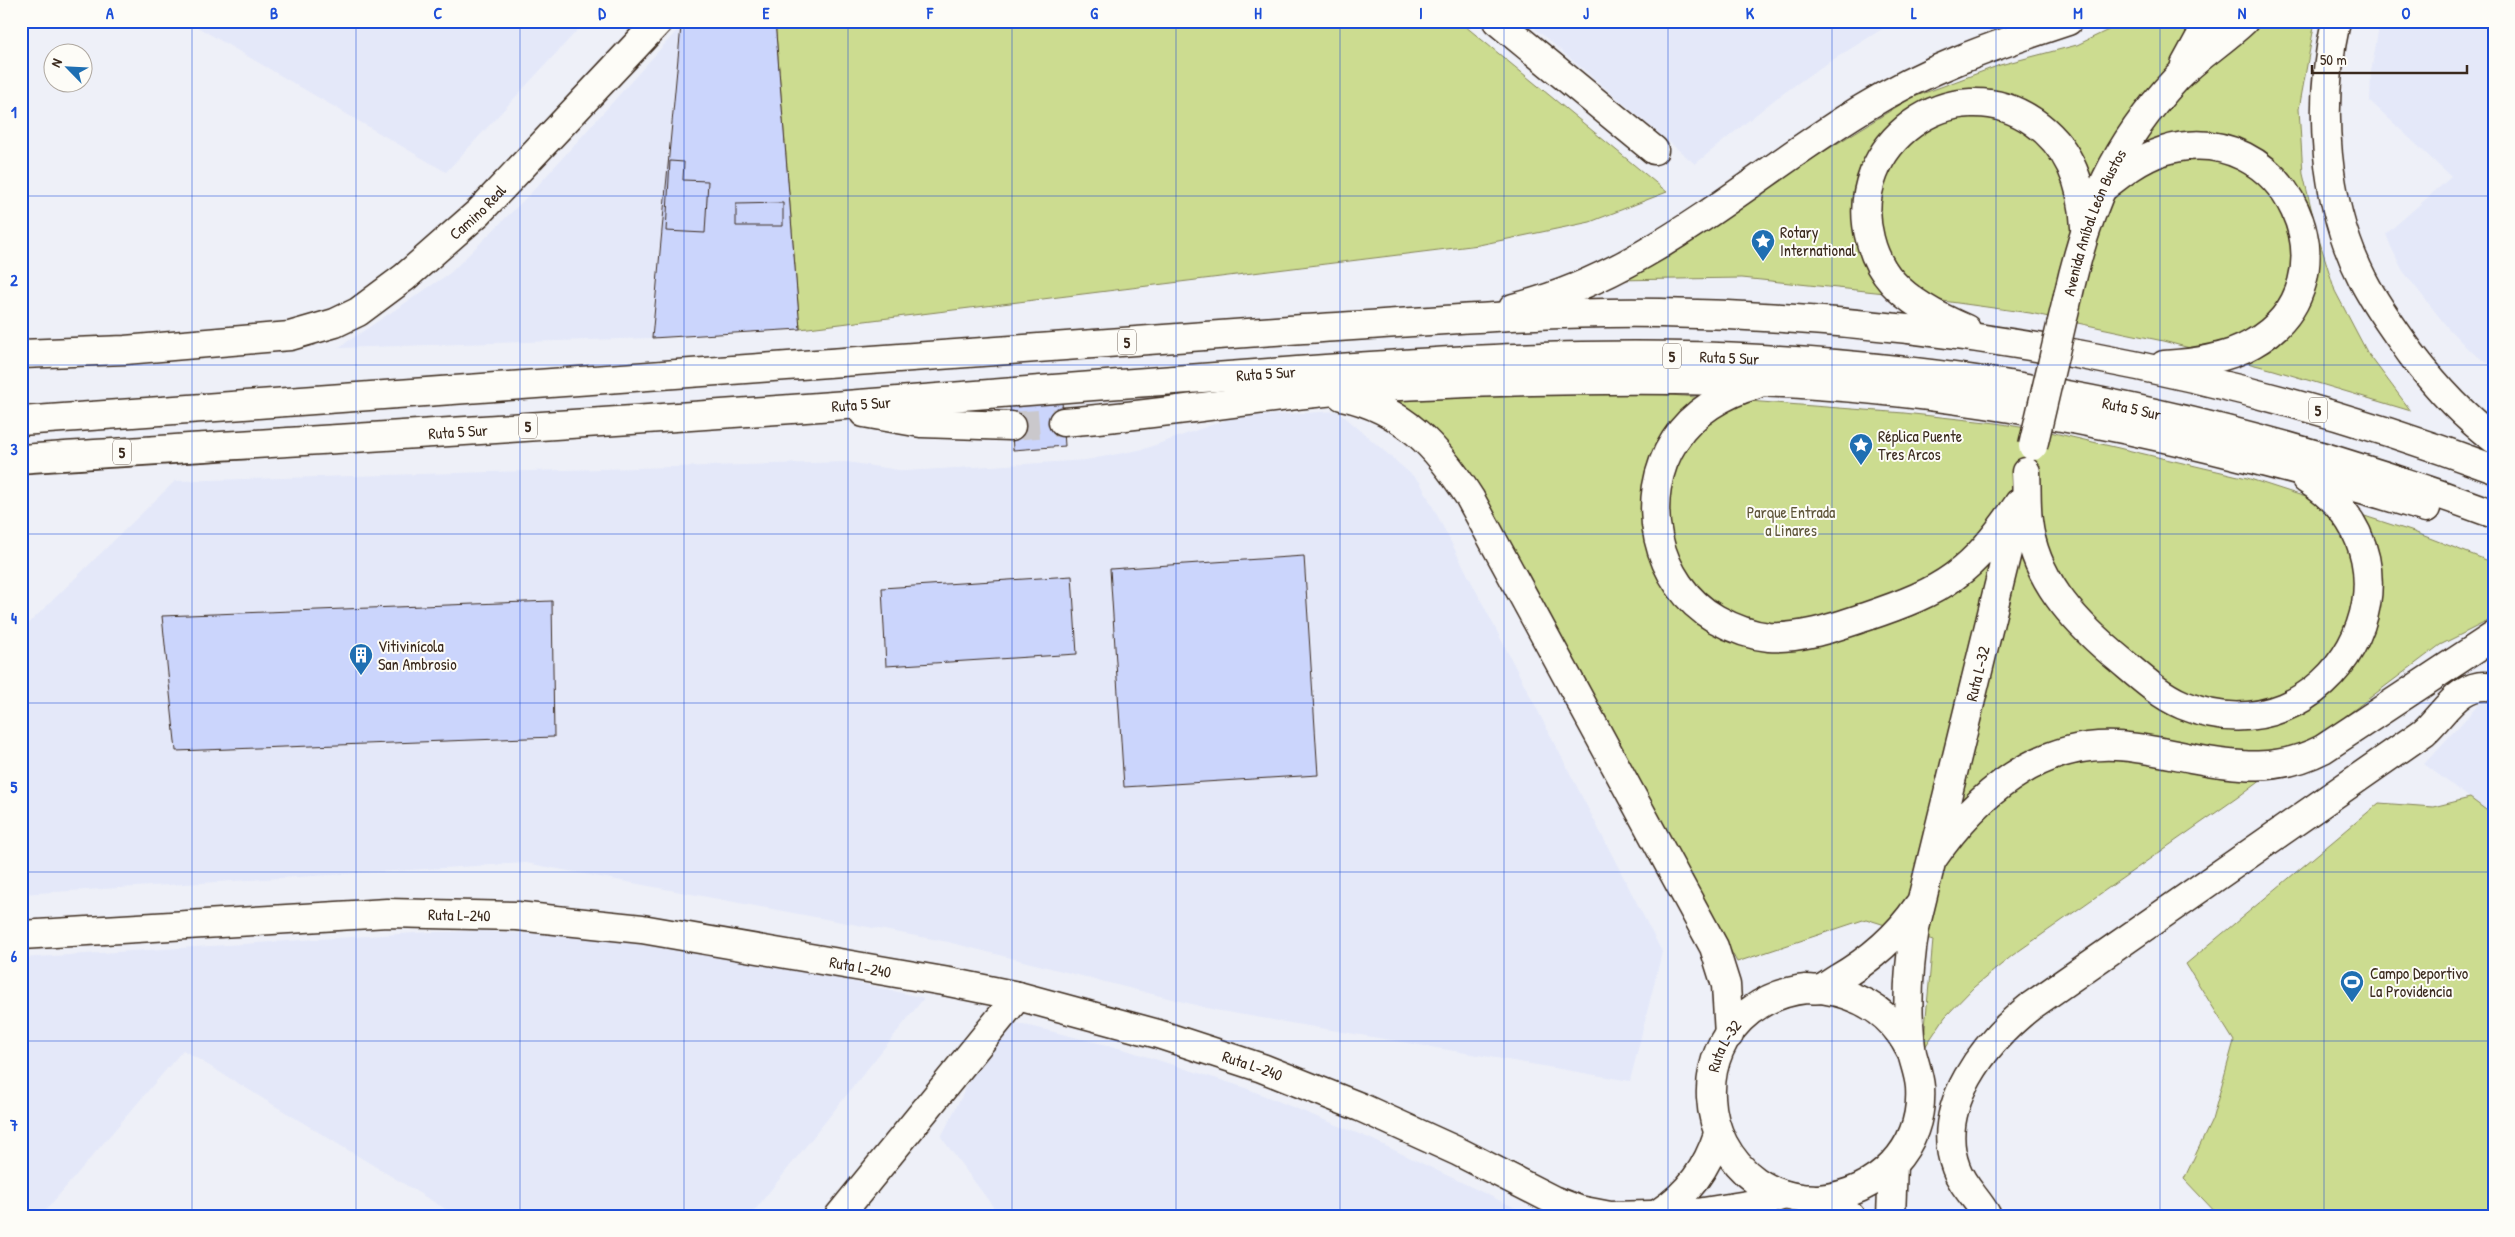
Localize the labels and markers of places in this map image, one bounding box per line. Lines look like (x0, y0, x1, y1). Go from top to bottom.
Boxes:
place label: Rotary International (1780, 221, 1857, 261)
place icon: Rotary International (1750, 228, 1776, 262)
place label: Réplica Puente Tres Arcos (1878, 425, 1963, 465)
place icon: Réplica Puente Tres Arcos (1848, 432, 1874, 466)
place label: Vitivinícola San Ambrosio (378, 635, 457, 675)
building icon: Vitivinícola San Ambrosio (348, 642, 374, 676)
place label: Campo Deportivo La Providencia (2370, 962, 2469, 1002)
sports icon: Campo Deportivo La Providencia (2339, 969, 2365, 1003)

